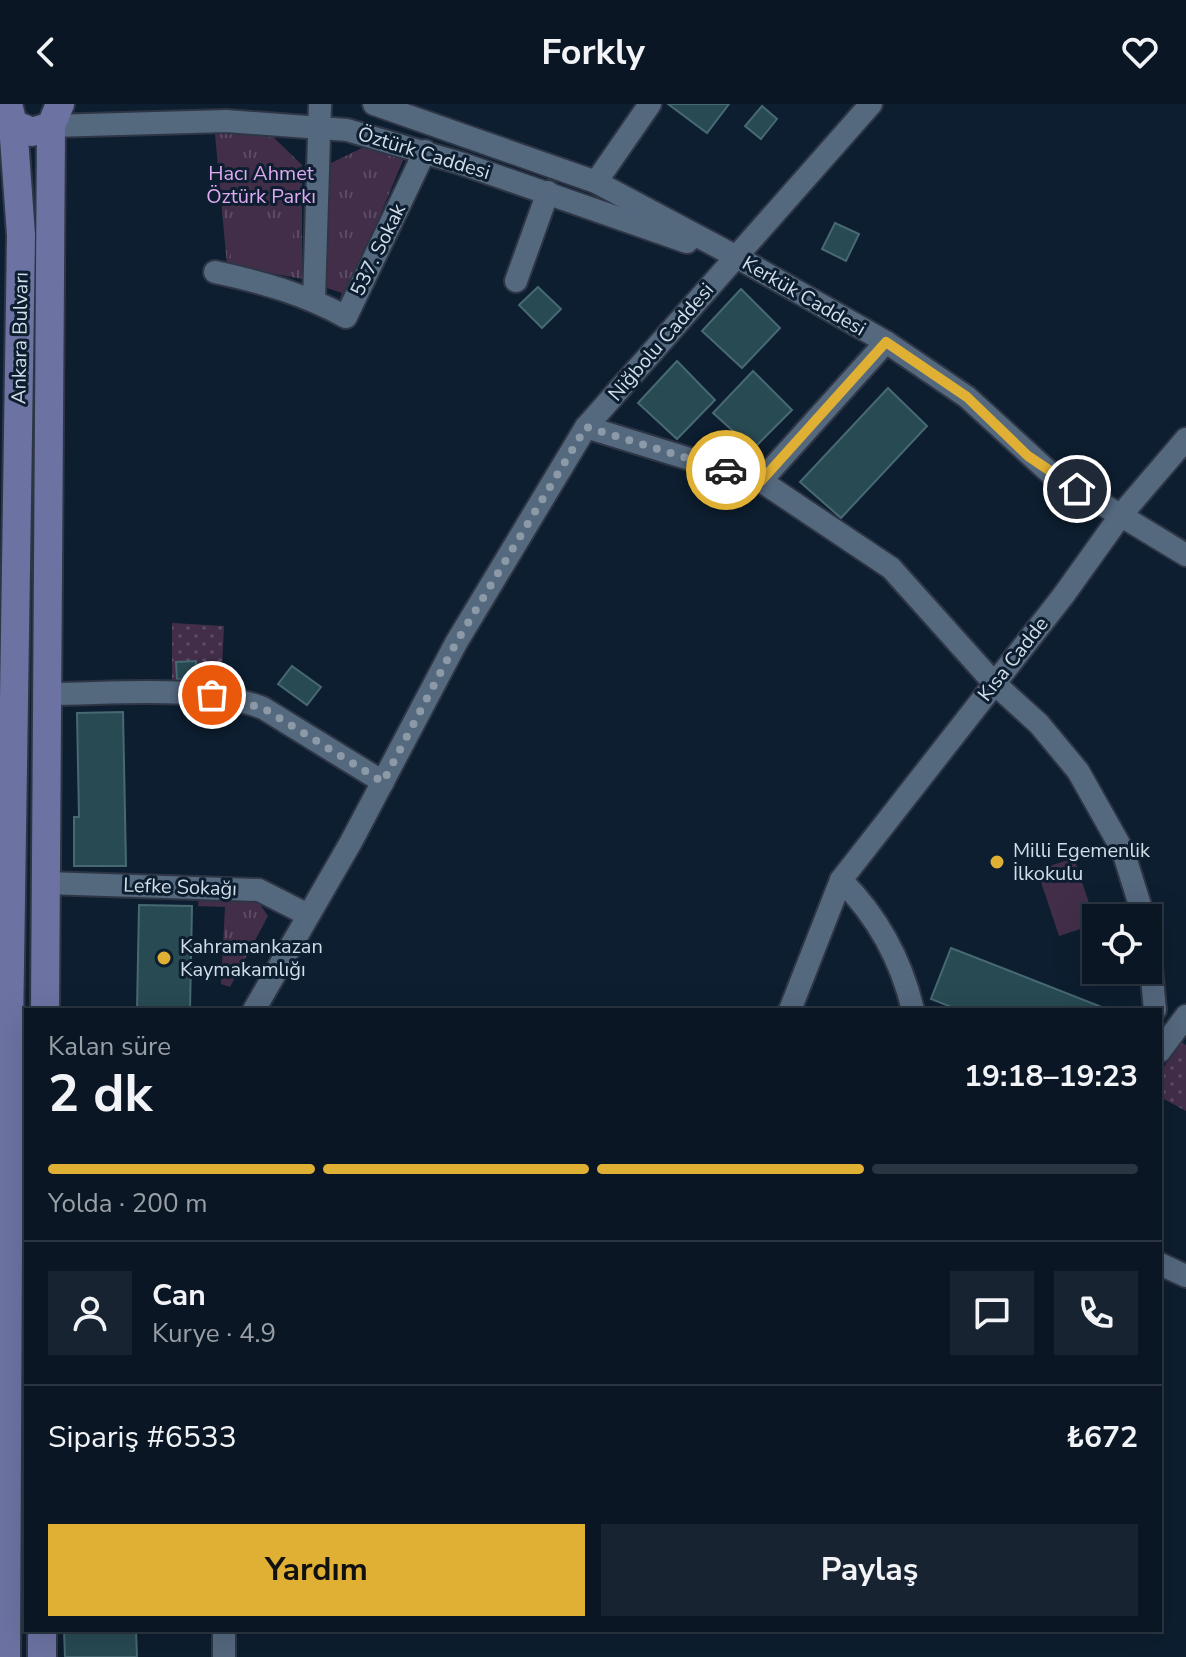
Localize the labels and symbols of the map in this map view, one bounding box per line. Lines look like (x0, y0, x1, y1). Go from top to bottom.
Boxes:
street label: Öztürk Caddesi (355, 120, 493, 186)
park label: Hacı Ahmet Öztürk Parkı (206, 160, 316, 210)
street label: 537. Sokak (344, 198, 412, 301)
street label: Kerkük Caddesi (737, 250, 871, 342)
street label: Ankara Bulvarı (5, 272, 35, 404)
street label: Niğbolu Caddesi (602, 277, 720, 407)
courier (686, 430, 766, 510)
pin (1043, 455, 1111, 523)
street label: Kısa Cadde (972, 611, 1054, 707)
pin (178, 661, 246, 729)
place label: Milli Egemenlik İlkokulu (1013, 837, 1151, 887)
marker: Milli Egemenlik İlkokulu (988, 853, 1006, 871)
street label: Lefke Sokağı (123, 872, 237, 902)
place label: Kahramankazan Kaymakamlığı (180, 933, 323, 983)
marker: Kahramankazan Kaymakamlığı (155, 949, 173, 967)

